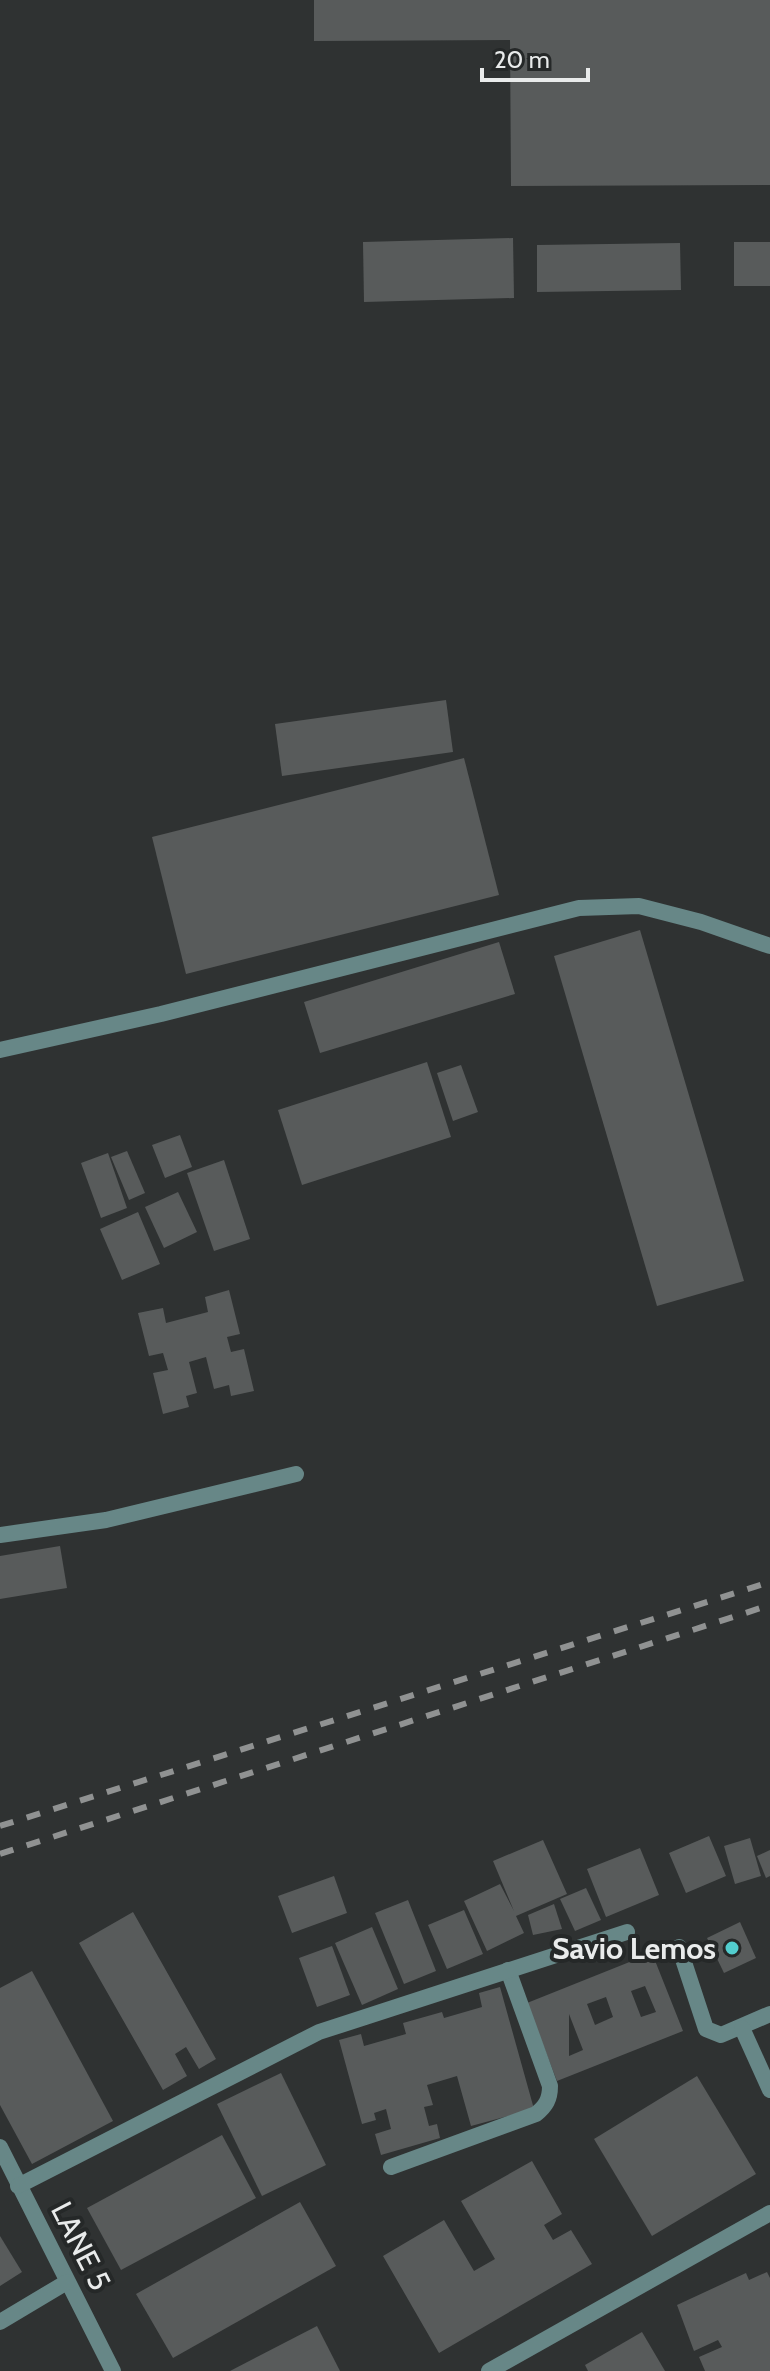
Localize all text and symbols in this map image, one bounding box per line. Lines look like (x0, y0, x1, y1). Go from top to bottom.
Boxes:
scale bar (482, 32, 588, 82)
text: 20 m (494, 45, 550, 74)
place label: Savio Lemos (552, 1930, 716, 1967)
marker: Savio Lemos (723, 1939, 741, 1957)
street label: LANE 5 (43, 2196, 119, 2296)

